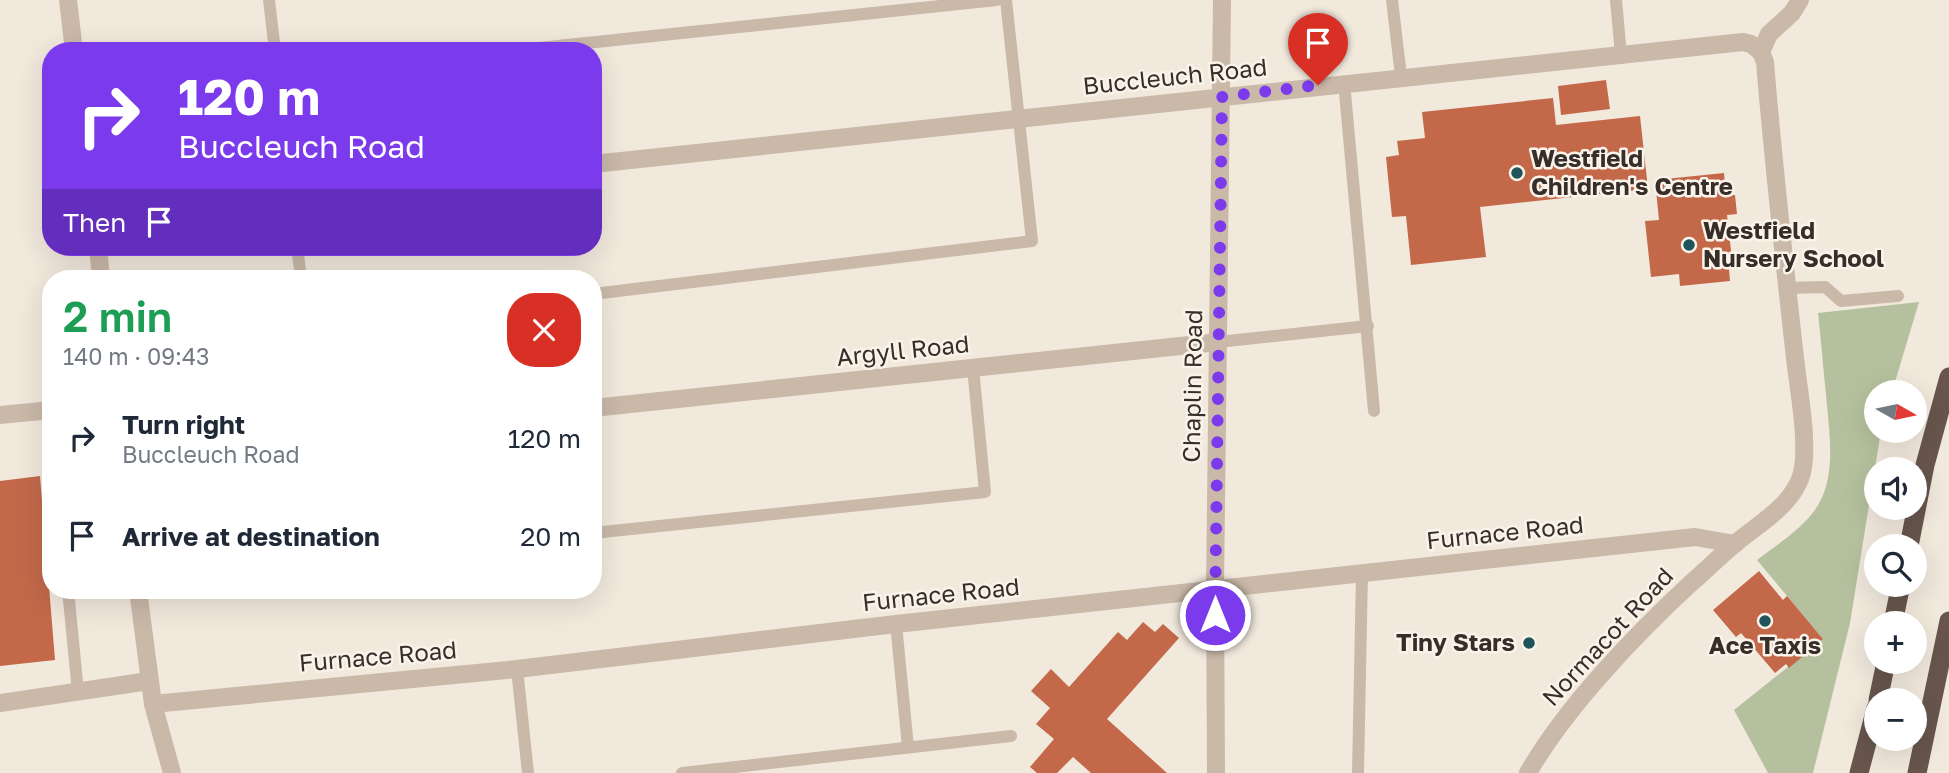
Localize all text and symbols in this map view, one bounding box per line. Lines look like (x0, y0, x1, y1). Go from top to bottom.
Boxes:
pin (1288, 13, 1348, 85)
icon: arrive (1299, 24, 1337, 62)
street label: Buccleuch Road (1081, 51, 1268, 100)
text: 120 m (178, 67, 320, 126)
icon: right (63, 70, 154, 161)
text: Buccleuch Road (178, 127, 425, 165)
place label: Westfield Children's Centre (1531, 143, 1733, 200)
marker: Westfield Children's Centre (1509, 165, 1525, 181)
icon: arrive (140, 203, 178, 241)
text: Then (63, 207, 126, 238)
place label: Westfield Nursery School (1703, 215, 1884, 272)
marker: Westfield Nursery School (1681, 237, 1697, 253)
text: 2 min (63, 291, 172, 341)
button: close (507, 293, 581, 367)
street label: Chaplin Road (1176, 309, 1207, 463)
street label: Argyll Road (835, 328, 971, 371)
text: 140 m · 09:43 (63, 342, 210, 370)
north arrow (1864, 380, 1927, 443)
map controls (1864, 380, 1927, 751)
text: Turn right (122, 409, 245, 440)
icon: right (63, 419, 101, 457)
text: 120 m (508, 423, 581, 454)
text: Buccleuch Road (122, 440, 300, 468)
button: sound (1864, 457, 1927, 520)
street label: Furnace Road (1425, 509, 1585, 554)
icon: arrive (63, 517, 101, 555)
text: Arrive at destination (122, 521, 380, 552)
text: 20 m (520, 521, 581, 552)
button: search (1864, 534, 1927, 597)
street label: Normacot Road (1535, 561, 1678, 711)
street label: Furnace Road (861, 571, 1021, 616)
position arrow (1178, 578, 1252, 652)
button: + (1864, 611, 1927, 674)
marker: Ace Taxis (1757, 613, 1773, 629)
place label: Tiny Stars (1396, 627, 1515, 656)
place label: Ace Taxis (1709, 630, 1821, 659)
street label: Furnace Road (298, 634, 458, 677)
marker: Tiny Stars (1521, 635, 1537, 651)
button: − (1864, 688, 1927, 751)

